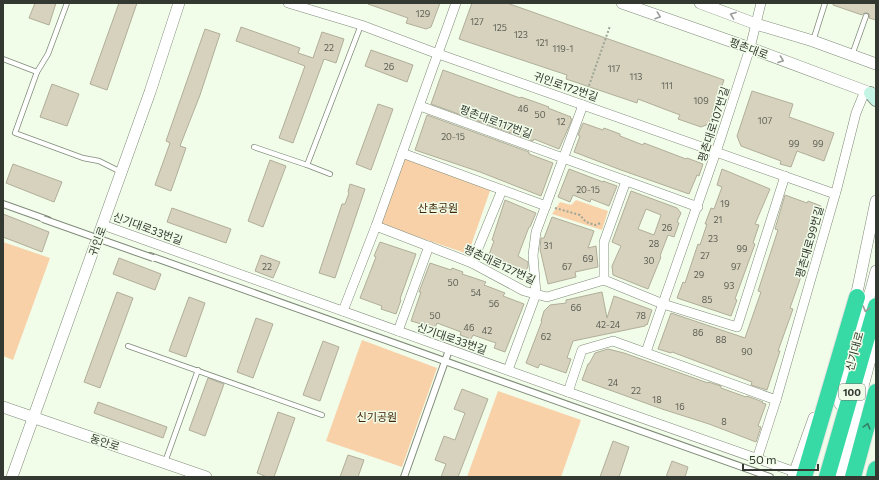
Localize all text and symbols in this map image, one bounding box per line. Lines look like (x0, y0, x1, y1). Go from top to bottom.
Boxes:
house number: 129 (416, 8, 430, 19)
one-way arrow (655, 12, 662, 20)
one-way arrow (730, 12, 737, 20)
house number: 127 (470, 16, 484, 27)
house number: 125 (493, 22, 507, 33)
house number: 123 (514, 29, 528, 40)
street label: 평촌대로 (728, 35, 770, 61)
house number: 121 (536, 37, 548, 48)
house number: 22 (324, 42, 334, 53)
house number: 119-1 (553, 43, 573, 54)
one-way arrow (777, 55, 784, 63)
house number: 26 (384, 61, 394, 72)
house number: 117 (608, 63, 620, 74)
street label: 귀인로172번길 (532, 69, 600, 103)
house number: 113 (630, 71, 642, 82)
house number: 111 (661, 80, 673, 91)
street label: 평촌대로107번길 (695, 85, 731, 163)
house number: 109 (693, 95, 709, 106)
street label: 평촌대로117번길 (458, 102, 534, 140)
house number: 46 (518, 103, 528, 114)
house number: 50 (534, 109, 546, 120)
house number: 107 (758, 115, 772, 126)
house number: 12 (557, 116, 565, 127)
house number: 20-15 (441, 131, 465, 142)
house number: 99 (789, 138, 799, 149)
house number: 99 (813, 138, 823, 149)
house number: 20-15 (576, 184, 600, 195)
house number: 19 (720, 198, 730, 209)
park label: 산촌공원 (418, 201, 458, 214)
street label: 평촌대로99번길 (793, 205, 825, 279)
street label: 신기대로33번길 (111, 209, 185, 247)
house number: 21 (714, 214, 722, 225)
house number: 26 (662, 222, 672, 233)
street label: 귀인로 (86, 225, 108, 257)
house number: 23 (708, 233, 718, 244)
house number: 28 (649, 238, 659, 249)
house number: 31 (544, 240, 552, 251)
street label: 평촌대로127번길 (462, 242, 538, 286)
house number: 99 (737, 243, 747, 254)
house number: 27 (700, 250, 710, 261)
house number: 69 (583, 253, 593, 264)
house number: 30 (643, 255, 655, 266)
house number: 22 (262, 261, 272, 272)
house number: 67 (562, 261, 572, 272)
house number: 97 (731, 261, 741, 272)
house number: 29 (694, 269, 704, 280)
house number: 50 (447, 277, 459, 288)
house number: 93 (724, 280, 734, 291)
house number: 54 (471, 287, 482, 298)
house number: 85 (702, 294, 712, 305)
house number: 56 (489, 298, 499, 309)
house number: 66 (571, 302, 581, 313)
one-way arrow (862, 305, 871, 312)
house number: 50 (429, 310, 441, 321)
house number: 78 (636, 310, 646, 321)
house number: 42-24 (596, 319, 621, 330)
street label: 신기대로33번길 (415, 320, 489, 356)
house number: 46 (464, 322, 474, 333)
house number: 42 (482, 325, 492, 336)
house number: 86 (693, 327, 703, 338)
street label: 신기대로 (842, 330, 866, 372)
house number: 62 (541, 331, 551, 342)
house number: 88 (716, 334, 726, 345)
house number: 90 (741, 346, 753, 357)
house number: 24 (608, 377, 619, 388)
road number: 100 (839, 384, 865, 400)
house number: 22 (631, 385, 641, 396)
house number: 18 (652, 394, 662, 405)
house number: 16 (675, 401, 685, 412)
park label: 신기공원 (357, 410, 397, 423)
house number: 8 (721, 416, 727, 427)
one-way arrow (862, 423, 871, 430)
street label: 동안로 (89, 431, 121, 453)
scale bar (743, 446, 818, 472)
text: 50 m (749, 452, 777, 466)

